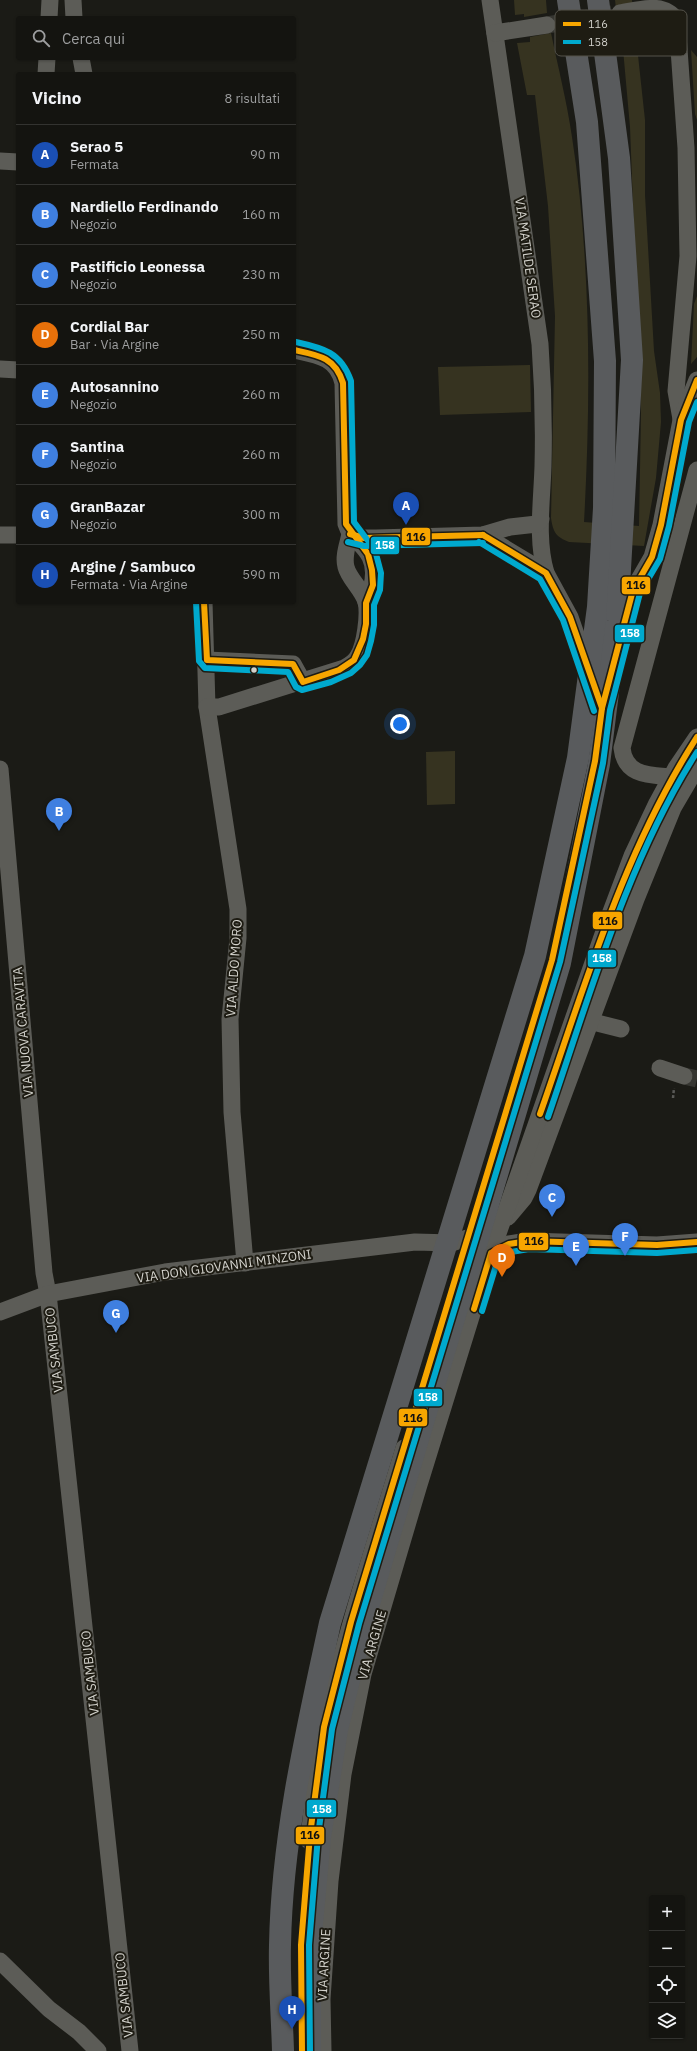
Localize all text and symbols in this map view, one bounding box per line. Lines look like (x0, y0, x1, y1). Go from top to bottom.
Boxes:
legend (555, 10, 687, 56)
search box (16, 16, 296, 60)
text: 116 (588, 17, 608, 31)
icon: search (30, 27, 52, 49)
text: Cerca qui (62, 29, 125, 48)
text: 158 (588, 35, 608, 49)
text: Vicino (32, 87, 81, 109)
text: 8 risultati (225, 90, 280, 107)
text: Serao 5 (70, 137, 123, 156)
text: A (41, 146, 49, 163)
text: 90 m (250, 146, 280, 163)
text: Fermata (70, 156, 119, 173)
text: Nardiello Ferdinando (70, 197, 218, 216)
street label: VIA MATILDE SERAO (511, 197, 545, 319)
text: B (41, 206, 49, 223)
text: 160 m (242, 206, 280, 223)
text: Negozio (70, 216, 117, 233)
text: Pastificio Leonessa (70, 257, 205, 276)
text: C (41, 266, 49, 283)
text: 230 m (242, 266, 280, 283)
text: Negozio (70, 276, 117, 293)
text: Cordial Bar (70, 317, 149, 336)
text: D (40, 326, 50, 343)
text: 250 m (242, 326, 280, 343)
text: Bar · Via Argine (70, 336, 159, 353)
text: Autosannino (70, 377, 159, 396)
text: E (41, 386, 49, 403)
text: 260 m (242, 386, 280, 403)
text: Negozio (70, 396, 117, 413)
text: Santina (70, 437, 124, 456)
text: F (41, 446, 49, 463)
text: 260 m (242, 446, 280, 463)
text: Negozio (70, 456, 117, 473)
pin: A (393, 492, 419, 525)
text: GranBazar (70, 497, 145, 516)
text: G (40, 506, 50, 523)
text: 300 m (242, 506, 280, 523)
text: Negozio (70, 516, 117, 533)
line badge: 116 (401, 527, 431, 546)
text: 116 (406, 530, 426, 544)
line badge: 158 (370, 536, 400, 555)
text: 158 (375, 538, 395, 552)
text: Argine / Sambuco (70, 557, 196, 576)
text: H (40, 566, 50, 583)
text: 590 m (242, 566, 280, 583)
text: Fermata · Via Argine (70, 576, 188, 593)
line badge: 116 (621, 576, 651, 595)
text: 116 (626, 578, 646, 592)
line badge: 158 (614, 624, 645, 643)
text: 158 (620, 626, 640, 640)
unlabelled marker (249, 665, 259, 675)
your location (390, 714, 410, 734)
pin: B (46, 798, 72, 831)
line badge: 116 (592, 911, 623, 930)
text: 116 (598, 914, 618, 928)
street label: VIA ALDO MORO (222, 919, 246, 1017)
line badge: 158 (587, 949, 617, 968)
text: 158 (592, 951, 612, 965)
street label: VIA NUOVA CARAVITA (9, 965, 37, 1098)
pin: C (539, 1184, 565, 1217)
pin: F (612, 1223, 638, 1256)
line badge: 116 (518, 1232, 549, 1251)
pin: E (563, 1233, 589, 1266)
text: 116 (524, 1234, 544, 1248)
pin: D (489, 1244, 515, 1277)
street label: VIA DON GIOVANNI MINZONI (136, 1245, 312, 1287)
pin: G (103, 1300, 129, 1333)
street label: VIA SAMBUCO (41, 1307, 67, 1393)
line badge: 158 (413, 1388, 443, 1407)
text: 158 (418, 1390, 438, 1404)
line badge: 116 (398, 1408, 428, 1427)
text: 116 (403, 1411, 423, 1425)
street label: VIA ARGINE (354, 1608, 390, 1682)
street label: VIA SAMBUCO (77, 1630, 103, 1716)
line badge: 158 (306, 1799, 337, 1818)
text: 158 (312, 1802, 332, 1816)
line badge: 116 (295, 1826, 325, 1845)
text: 116 (300, 1828, 320, 1842)
map controls (649, 1895, 685, 2039)
button: + (649, 1895, 685, 1931)
street label: VIA ARGINE (314, 1929, 334, 2001)
button: − (649, 1931, 685, 1967)
street label: VIA SAMBUCO (111, 1952, 137, 2038)
button: locate (649, 1967, 685, 2003)
pin: H (279, 1996, 305, 2029)
button: layers (649, 2003, 685, 2039)

